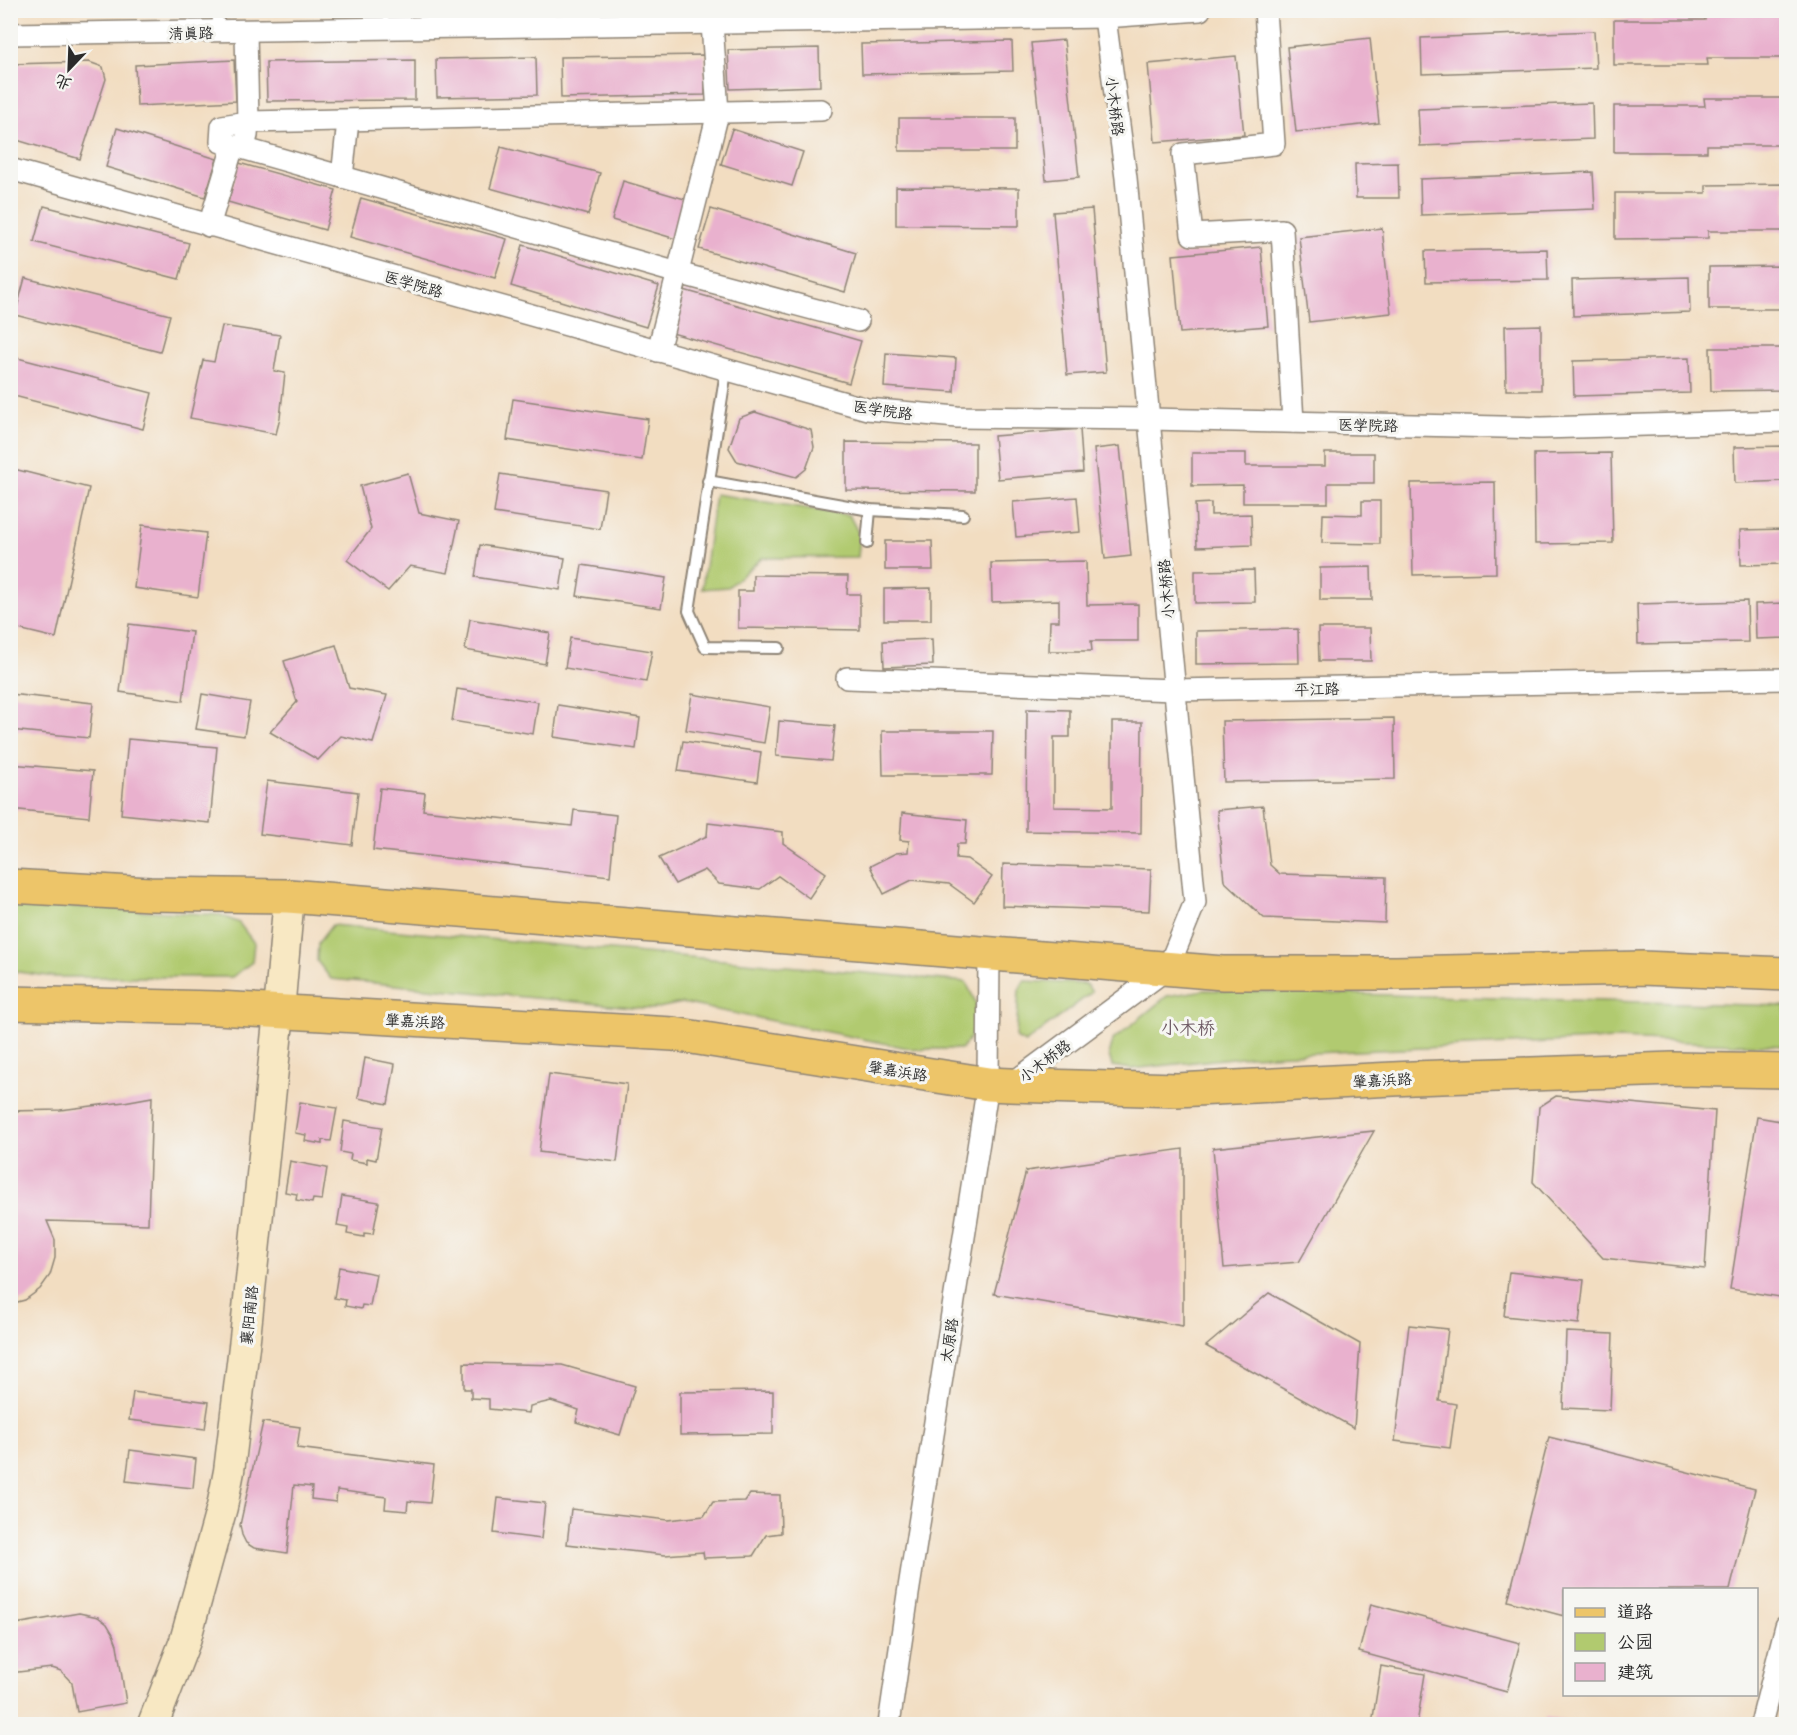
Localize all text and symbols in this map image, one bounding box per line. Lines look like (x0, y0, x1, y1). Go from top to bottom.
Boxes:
street label: 清真路 (168, 20, 214, 44)
north arrow (39, 39, 99, 99)
text: 北 (51, 70, 75, 98)
street label: 小木桥路 (1101, 75, 1131, 137)
street label: 医学院路 (382, 264, 446, 302)
street label: 医学院路 (852, 393, 914, 425)
street label: 医学院路 (1338, 412, 1398, 436)
street label: 小木桥路 (1151, 558, 1179, 620)
street label: 平江路 (1294, 676, 1340, 700)
street label: 肇嘉浜路 (384, 1007, 446, 1033)
district label: 小木桥 (1161, 1013, 1215, 1040)
street label: 小木桥路 (1013, 1033, 1075, 1087)
street label: 肇嘉浜路 (867, 1054, 929, 1086)
street label: 肇嘉浜路 (1351, 1066, 1413, 1092)
street label: 襄阳南路 (233, 1284, 263, 1346)
street label: 太原路 (933, 1316, 963, 1364)
legend (1563, 1588, 1758, 1696)
text: 道路 (1617, 1597, 1653, 1624)
text: 公园 (1617, 1627, 1653, 1654)
text: 建筑 (1617, 1657, 1653, 1684)

